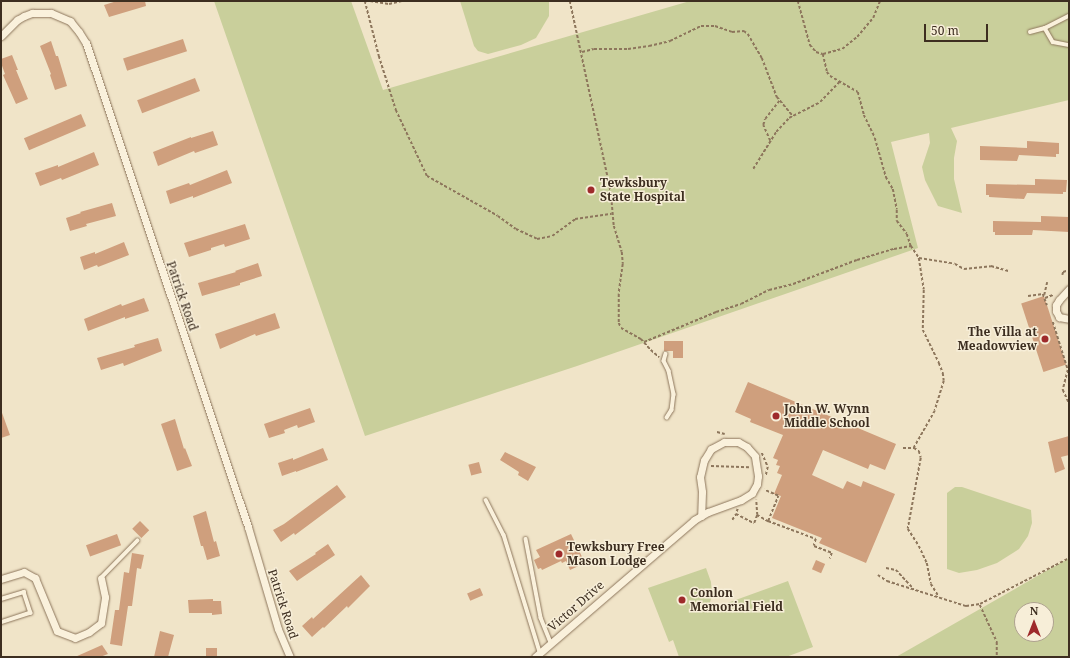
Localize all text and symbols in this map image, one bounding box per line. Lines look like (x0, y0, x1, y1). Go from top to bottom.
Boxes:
scale bar (926, 16, 990, 42)
text: 50 m (931, 22, 959, 39)
place label: Tewksbury State Hospital (600, 176, 685, 204)
marker: Tewksbury State Hospital (585, 184, 597, 196)
street label: Patrick Road (163, 259, 201, 333)
place label: The Villa at Meadowview (957, 325, 1037, 353)
marker: The Villa at Meadowview (1040, 334, 1050, 344)
place label: John W. Wynn Middle School (784, 402, 870, 430)
marker: John W. Wynn Middle School (771, 411, 781, 421)
place label: Tewksbury Free Mason Lodge (567, 540, 665, 568)
marker: Tewksbury Free Mason Lodge (554, 549, 564, 559)
street label: Patrick Road (265, 567, 301, 641)
street label: Victor Drive (545, 578, 607, 634)
place label: Conlon Memorial Field (690, 586, 783, 614)
marker: Conlon Memorial Field (677, 595, 687, 605)
north arrow (1014, 602, 1054, 642)
text: N (1030, 603, 1038, 618)

